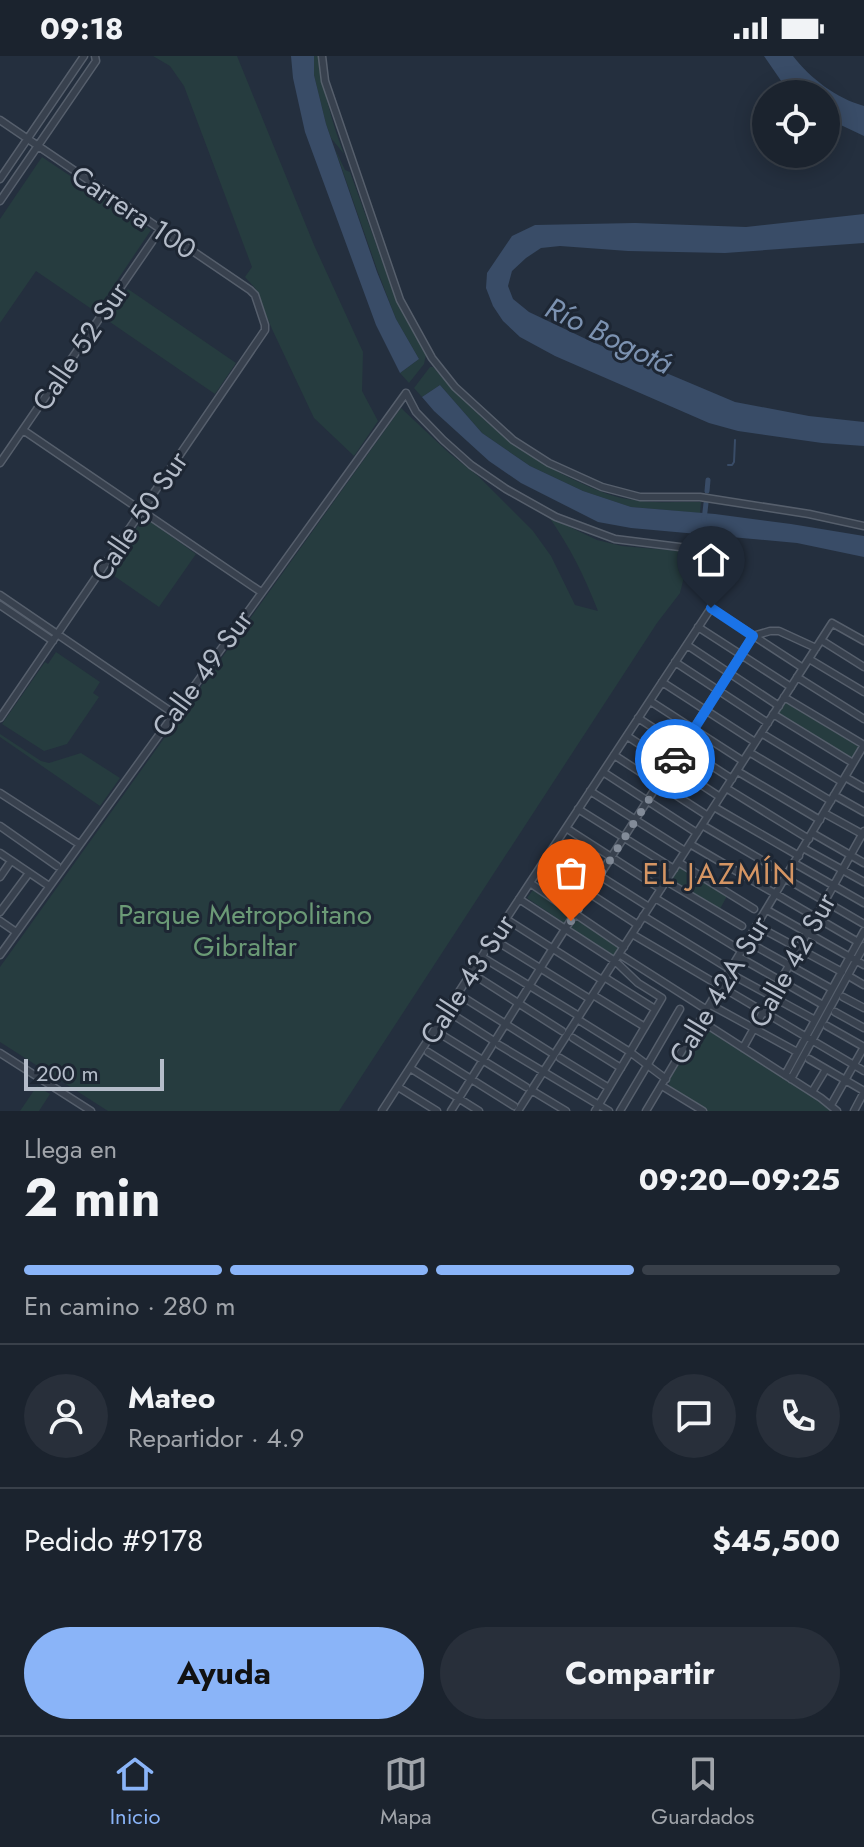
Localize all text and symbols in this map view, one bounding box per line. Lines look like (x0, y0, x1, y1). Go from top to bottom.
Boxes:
text: 09:18 (40, 7, 124, 50)
map controls (752, 80, 840, 168)
button: locate (752, 80, 840, 168)
street label: Carrera 100 (63, 155, 205, 270)
street label: Calle 52 Sur (22, 273, 139, 419)
water label: Río Bogotá (538, 286, 681, 385)
street label: Calle 50 Sur (81, 443, 198, 590)
pin (677, 526, 745, 608)
icon: home (689, 538, 733, 582)
street label: Calle 49 Sur (142, 601, 263, 746)
courier (635, 719, 715, 799)
icon: car (653, 737, 697, 781)
pin (537, 839, 605, 921)
icon: bag (549, 851, 593, 895)
district label: EL JAZMÍN (642, 852, 798, 895)
street label: Calle 42 Sur (738, 885, 847, 1035)
park label: Parque Metropolitano Gibraltar (118, 894, 372, 967)
street label: Calle 43 Sur (410, 906, 525, 1053)
street label: Calle 42A Sur (659, 908, 780, 1072)
scale bar (24, 1055, 164, 1091)
text: 200 m (36, 1057, 99, 1089)
text: Llega en (24, 1130, 117, 1168)
text: 09:20–09:25 (639, 1158, 840, 1201)
text: 2 min (24, 1160, 161, 1236)
text: En camino · 280 m (24, 1287, 236, 1325)
button: person (24, 1374, 108, 1458)
button: chat (652, 1374, 736, 1458)
button: phone (756, 1374, 840, 1458)
text: Mateo (128, 1376, 215, 1419)
text: Repartidor · 4.9 (128, 1419, 304, 1457)
text: Pedido #9178 (24, 1519, 203, 1562)
text: $45,500 (712, 1519, 840, 1562)
button: Ayuda (24, 1627, 424, 1719)
button: Compartir (440, 1627, 840, 1719)
tab: Inicio (110, 1752, 161, 1832)
tab: Mapa (380, 1752, 432, 1832)
tab: Guardados (651, 1752, 754, 1832)

